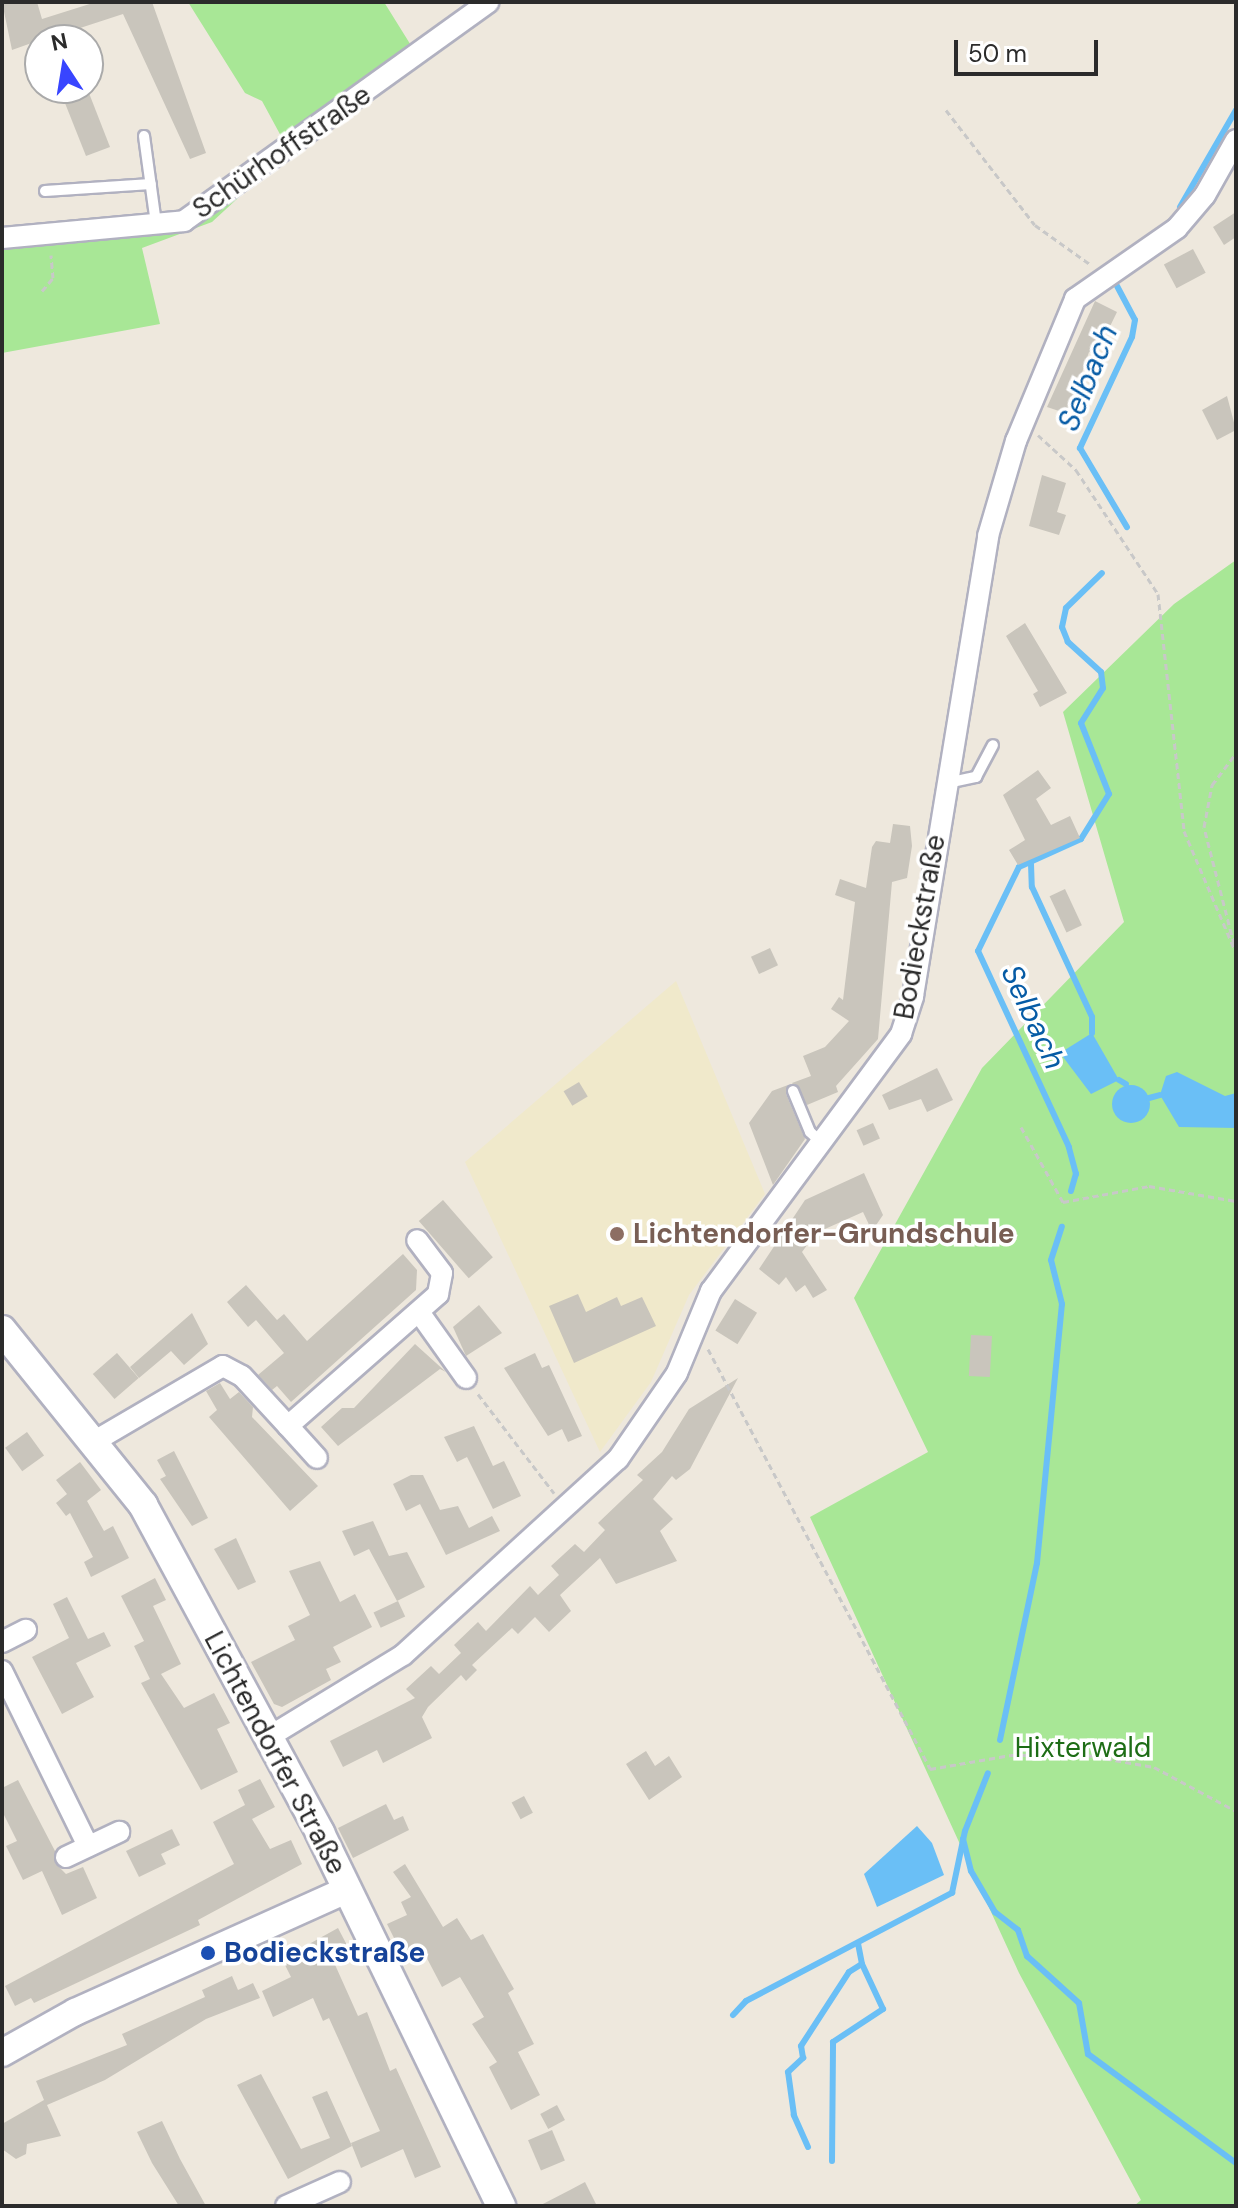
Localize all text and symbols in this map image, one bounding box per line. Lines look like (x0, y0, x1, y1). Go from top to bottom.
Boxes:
north arrow (24, 24, 104, 104)
scale bar (958, 24, 1102, 74)
text: N (48, 26, 70, 58)
text: 50 m (968, 38, 1027, 69)
street label: Schürhoffstraße (186, 78, 378, 226)
water label: Selbach (1051, 320, 1125, 436)
street label: Bodieckstraße (887, 832, 953, 1022)
water label: Selbach (993, 959, 1073, 1075)
place label: Lichtendorfer-Grundschule (633, 1217, 1015, 1251)
marker: Lichtendorfer-Grundschule (608, 1225, 626, 1243)
street label: Lichtendorfer Straße (197, 1626, 353, 1880)
park label: Hixterwald (1015, 1731, 1151, 1765)
place label: Bodieckstraße (224, 1936, 425, 1970)
marker: Bodieckstraße (199, 1944, 217, 1962)

